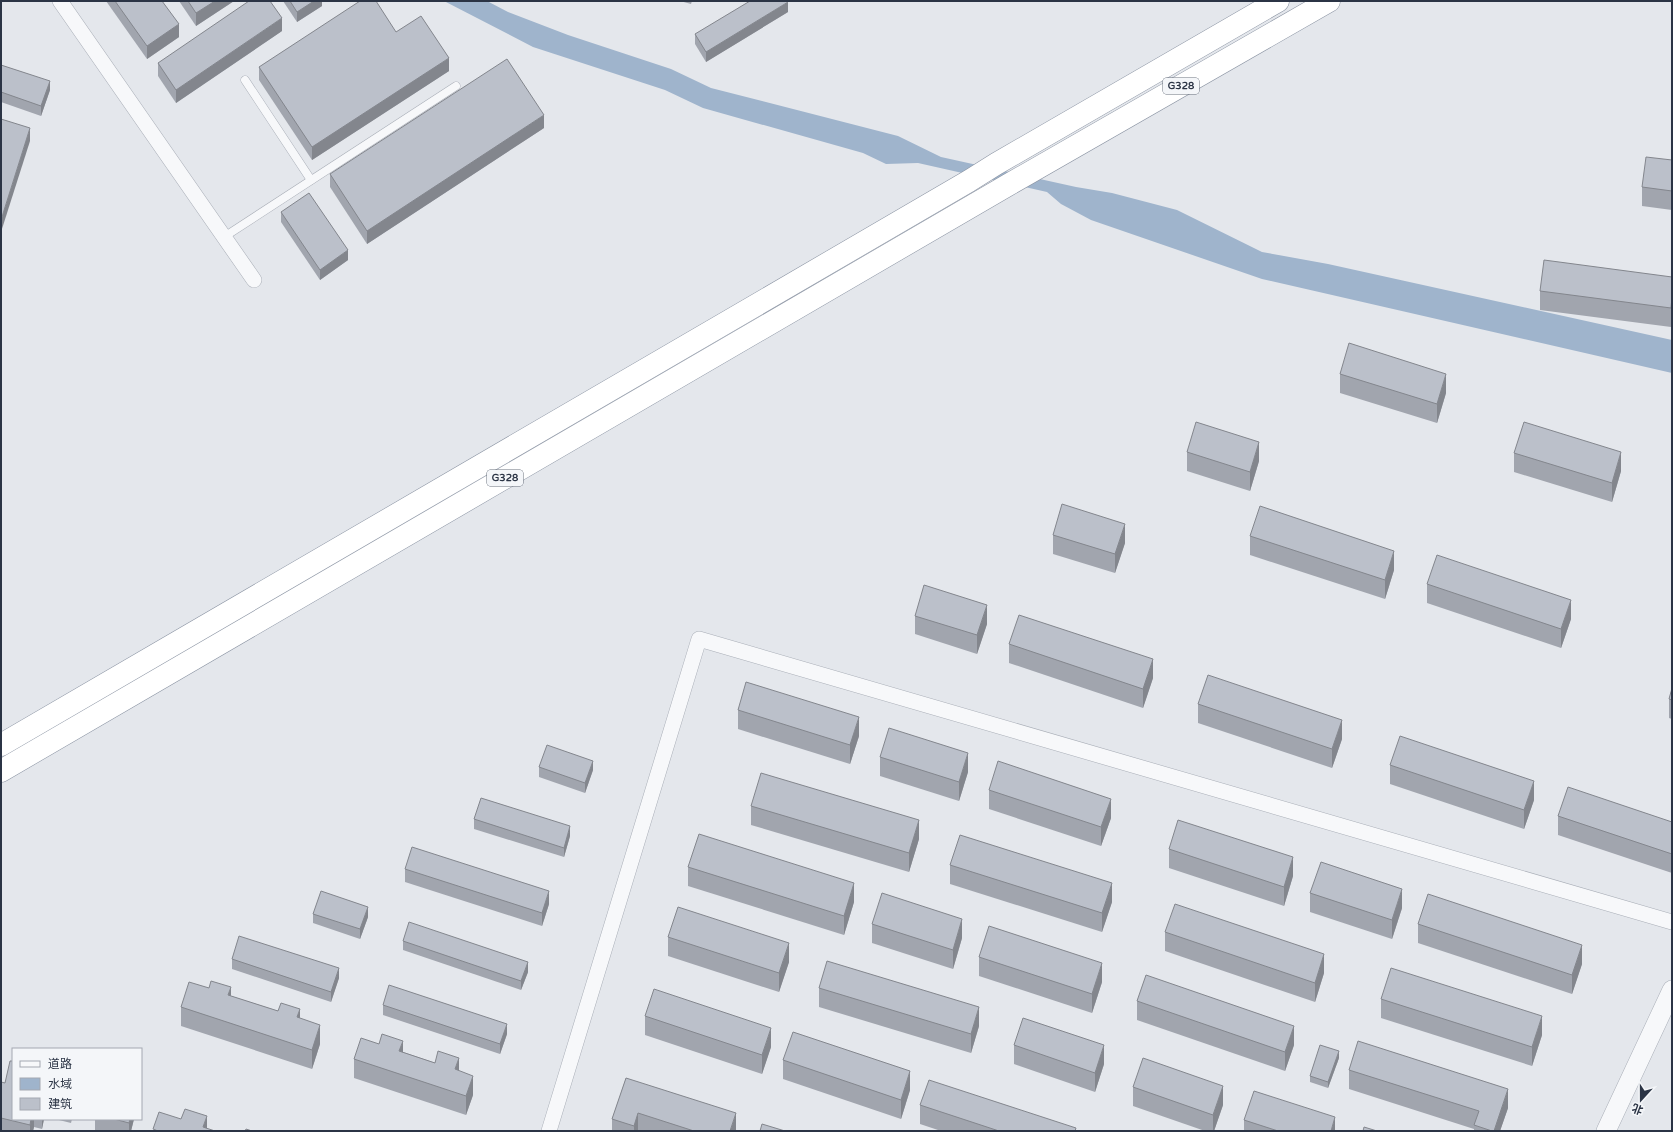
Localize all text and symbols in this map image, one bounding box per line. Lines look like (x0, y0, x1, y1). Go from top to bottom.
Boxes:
road number: G328 (1163, 78, 1199, 94)
road number: G328 (487, 470, 523, 486)
legend (12, 1048, 142, 1120)
text: 道路 (48, 1057, 72, 1071)
text: 水域 (48, 1077, 72, 1091)
north arrow (1621, 1080, 1661, 1120)
text: 建筑 (48, 1097, 72, 1111)
text: 北 (1630, 1101, 1645, 1117)

